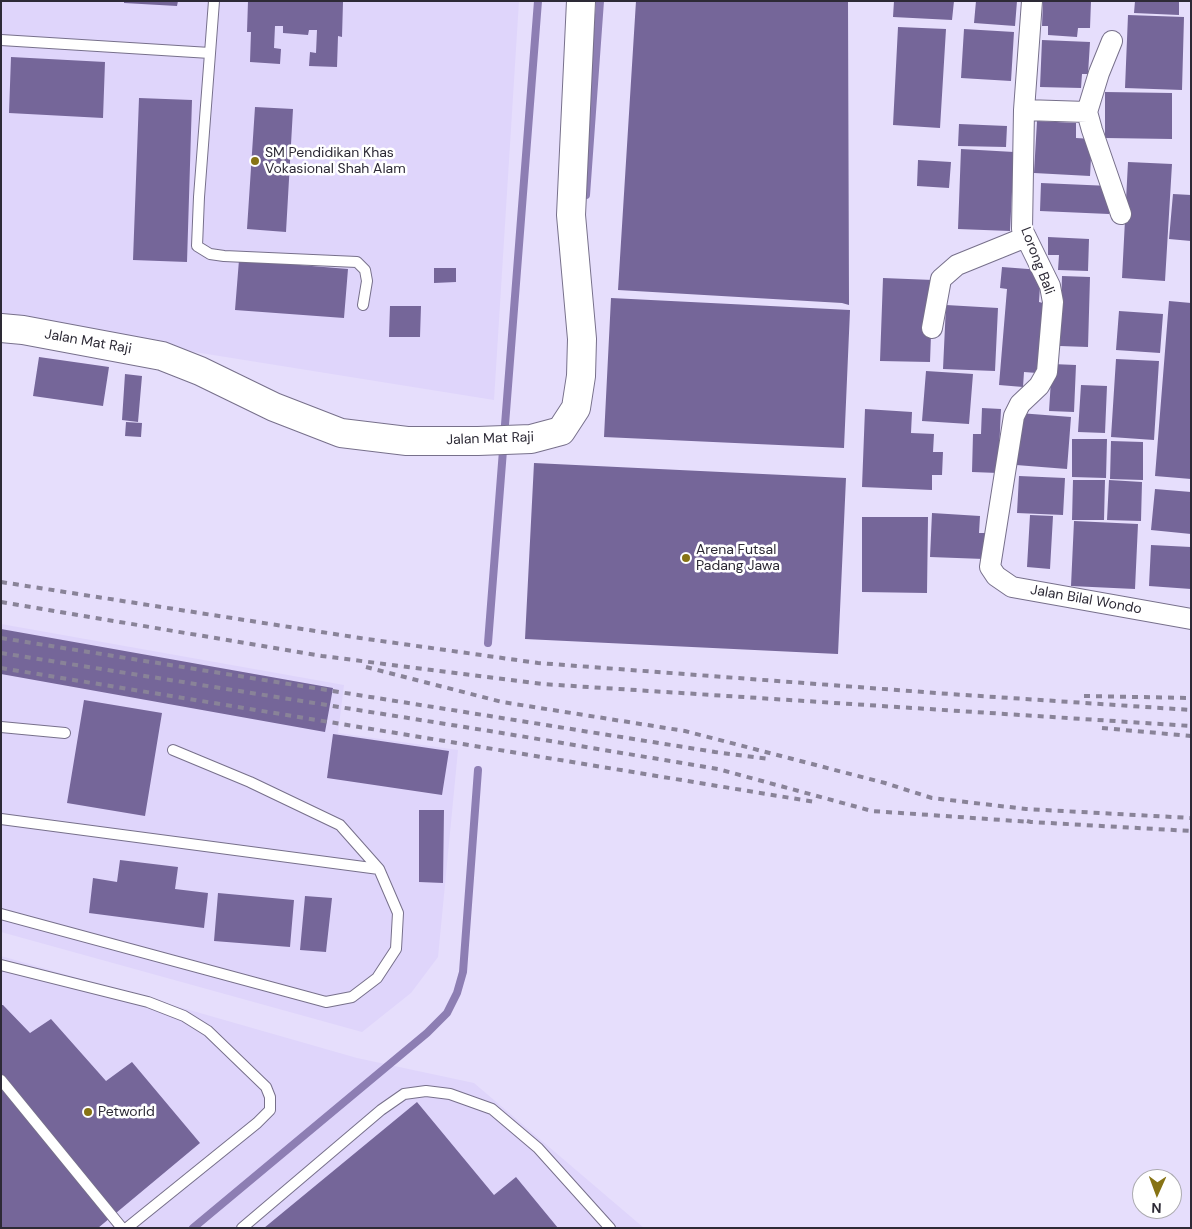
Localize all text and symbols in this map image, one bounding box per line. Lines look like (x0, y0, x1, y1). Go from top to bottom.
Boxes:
place label: SM Pendidikan Khas Vokasional Shah Alam (265, 145, 406, 178)
marker: SM Pendidikan Khas Vokasional Shah Alam (249, 155, 261, 167)
street label: Lorong Bali (1016, 225, 1058, 297)
street label: Jalan Mat Raji (43, 326, 133, 358)
street label: Jalan Mat Raji (446, 429, 534, 449)
place label: Arena Futsal Padang Jawa (696, 542, 780, 574)
marker: Arena Futsal Padang Jawa (680, 552, 692, 564)
street label: Jalan Bilal Wondo (1029, 582, 1143, 618)
place label: Petworld (98, 1104, 155, 1120)
marker: Petworld (82, 1106, 94, 1118)
north arrow (1132, 1169, 1182, 1219)
text: N (1151, 1199, 1162, 1217)

